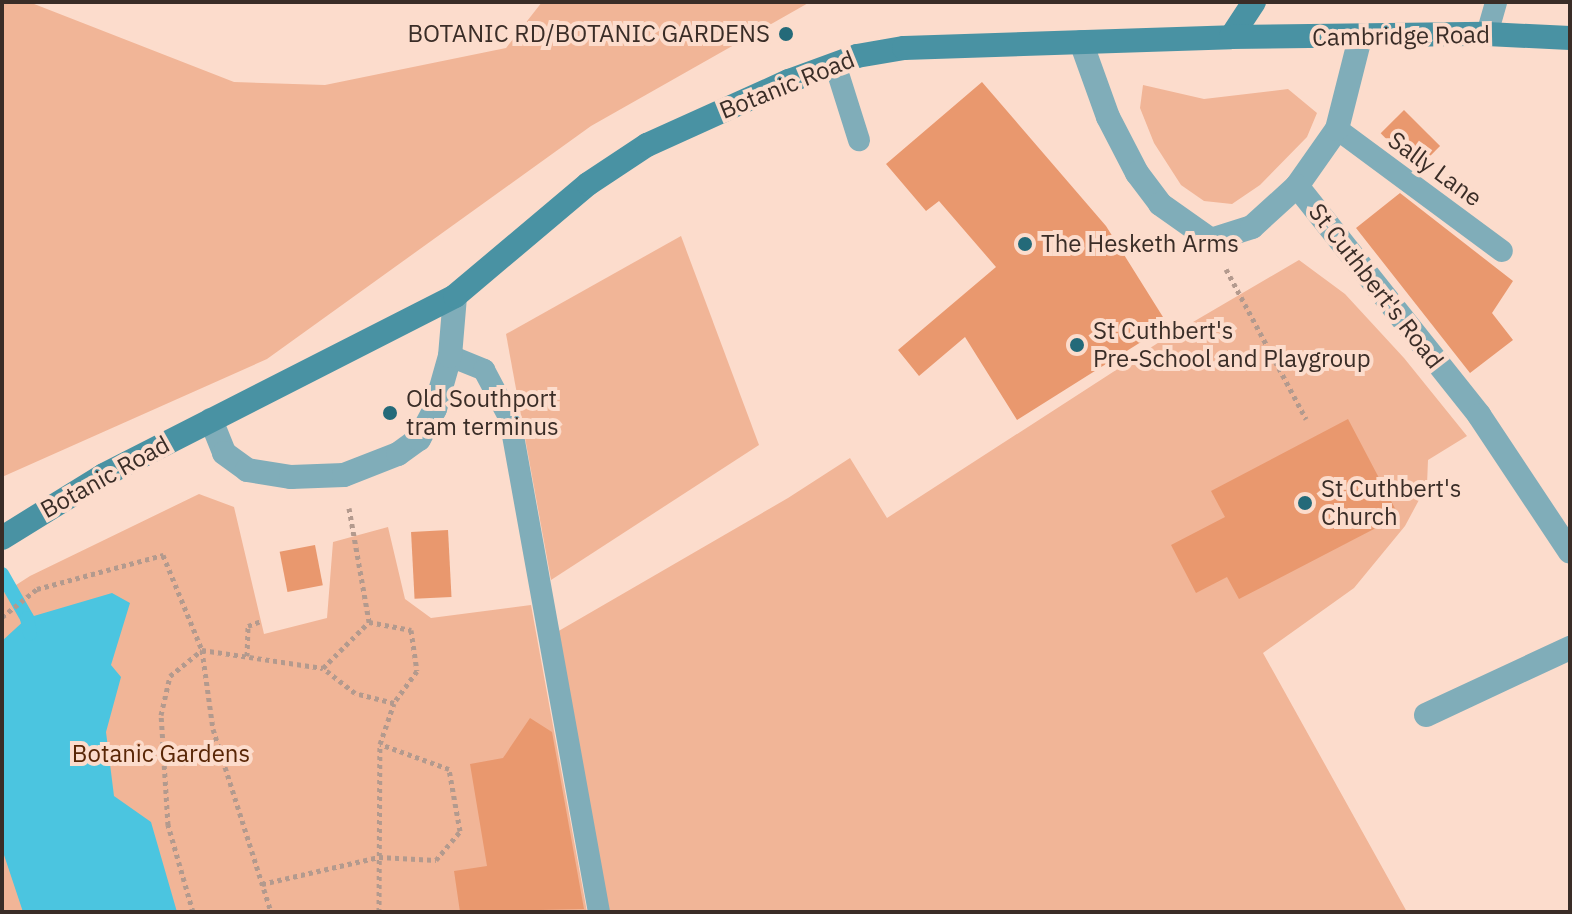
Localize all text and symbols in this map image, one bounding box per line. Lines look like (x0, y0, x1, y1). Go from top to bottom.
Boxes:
place label: BOTANIC RD/BOTANIC GARDENS (407, 20, 770, 48)
street label: Cambridge Road (1312, 20, 1490, 52)
marker: BOTANIC RD/BOTANIC GARDENS (777, 25, 795, 43)
street label: Botanic Road (715, 45, 859, 125)
street label: Sally Lane (1383, 125, 1487, 213)
street label: St Cuthbert's Road (1303, 198, 1449, 374)
place label: The Hesketh Arms (1041, 230, 1239, 258)
marker: The Hesketh Arms (1016, 235, 1034, 253)
place label: St Cuthbert's Pre-School and Playgroup (1093, 317, 1371, 373)
marker: St Cuthbert's Pre-School and Playgroup (1068, 336, 1086, 354)
place label: Old Southport tram terminus (406, 385, 559, 441)
marker: Old Southport tram terminus (381, 404, 399, 422)
street label: Botanic Road (36, 430, 174, 524)
place label: St Cuthbert's Church (1321, 475, 1462, 531)
marker: St Cuthbert's Church (1296, 494, 1314, 512)
park label: Botanic Gardens (72, 740, 250, 768)

